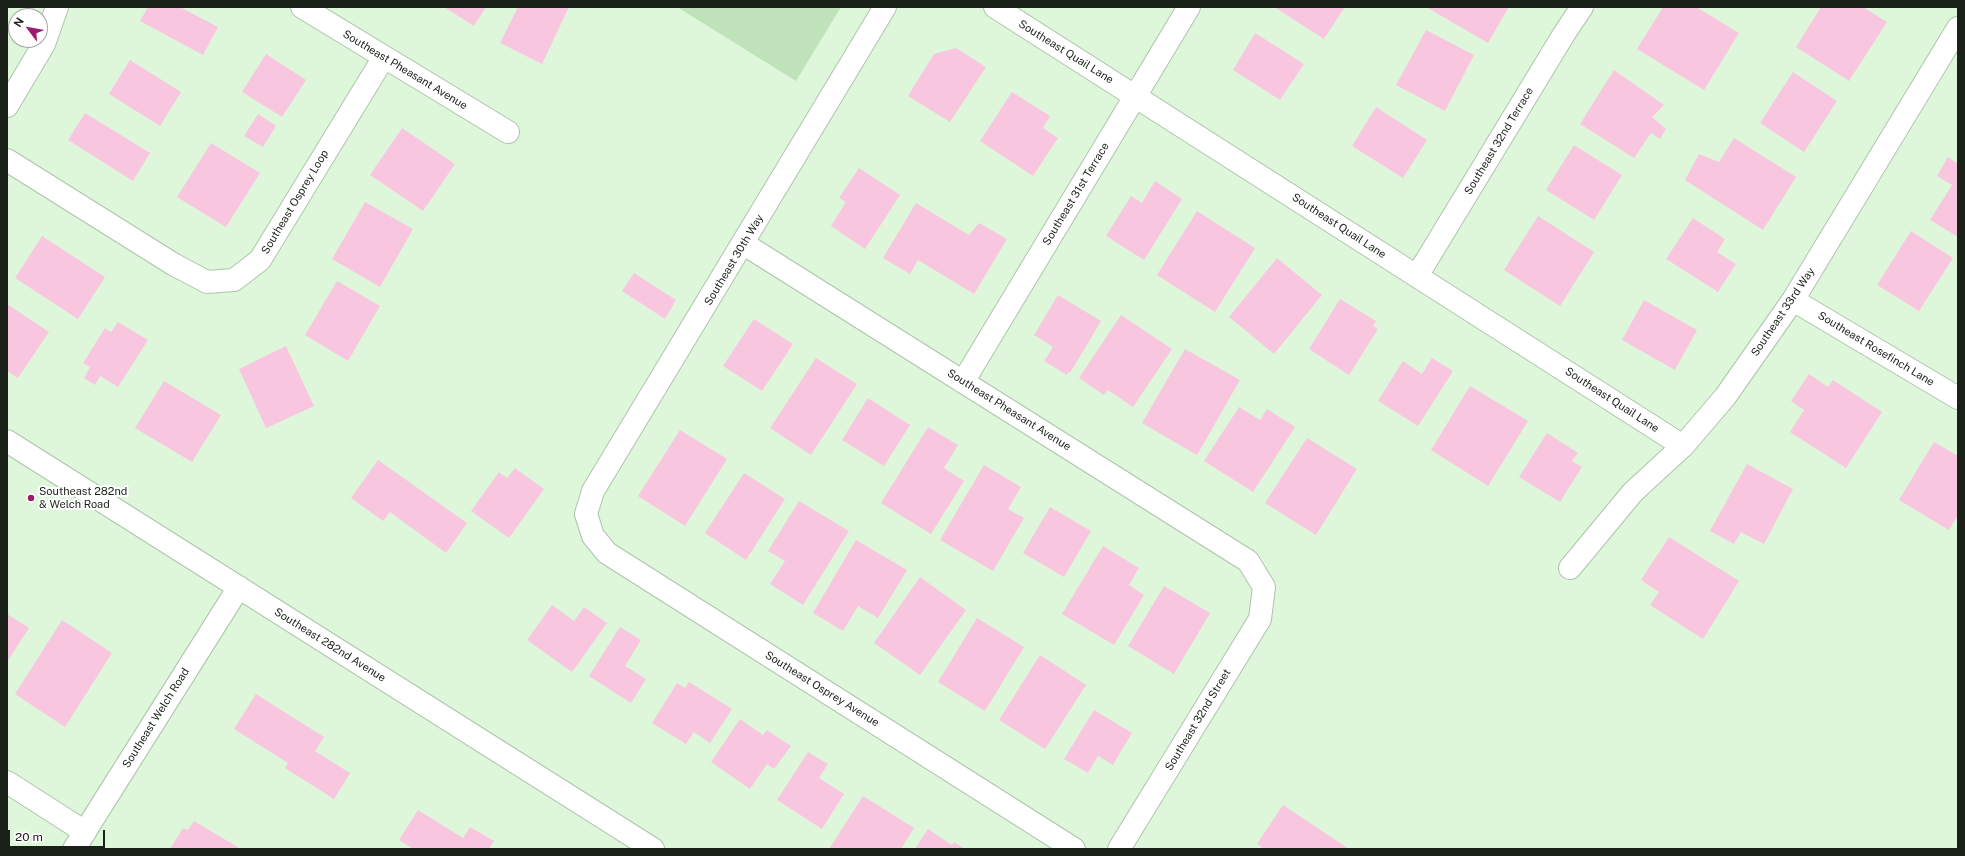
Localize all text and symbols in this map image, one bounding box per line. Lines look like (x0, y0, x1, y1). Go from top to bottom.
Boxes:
north arrow (8, 8, 48, 48)
text: N (11, 15, 26, 29)
street label: Southeast Quail Lane (1016, 17, 1116, 87)
street label: Southeast Pheasant Avenue (340, 27, 470, 113)
street label: Southeast 32nd Terrace (1462, 85, 1536, 197)
street label: Southeast 31st Terrace (1040, 140, 1112, 248)
street label: Southeast Osprey Loop (259, 147, 331, 257)
street label: Southeast Quail Lane (1289, 191, 1389, 261)
street label: Southeast 30th Way (702, 212, 766, 308)
street label: Southeast 33rd Way (1748, 265, 1818, 359)
street label: Southeast Rosefinch Lane (1815, 309, 1937, 389)
street label: Southeast Quail Lane (1562, 365, 1662, 435)
street label: Southeast Pheasant Avenue (945, 366, 1073, 454)
place label: Southeast 282nd & Welch Road (39, 485, 127, 511)
marker: Southeast 282nd & Welch Road (26, 493, 36, 503)
street label: Southeast 282nd Avenue (272, 605, 388, 685)
street label: Southeast Osprey Avenue (763, 648, 881, 730)
street label: Southeast Welch Road (120, 666, 192, 770)
street label: Southeast 32nd Street (1162, 667, 1234, 773)
scale bar (10, 822, 107, 848)
text: 20 m (15, 830, 43, 844)

